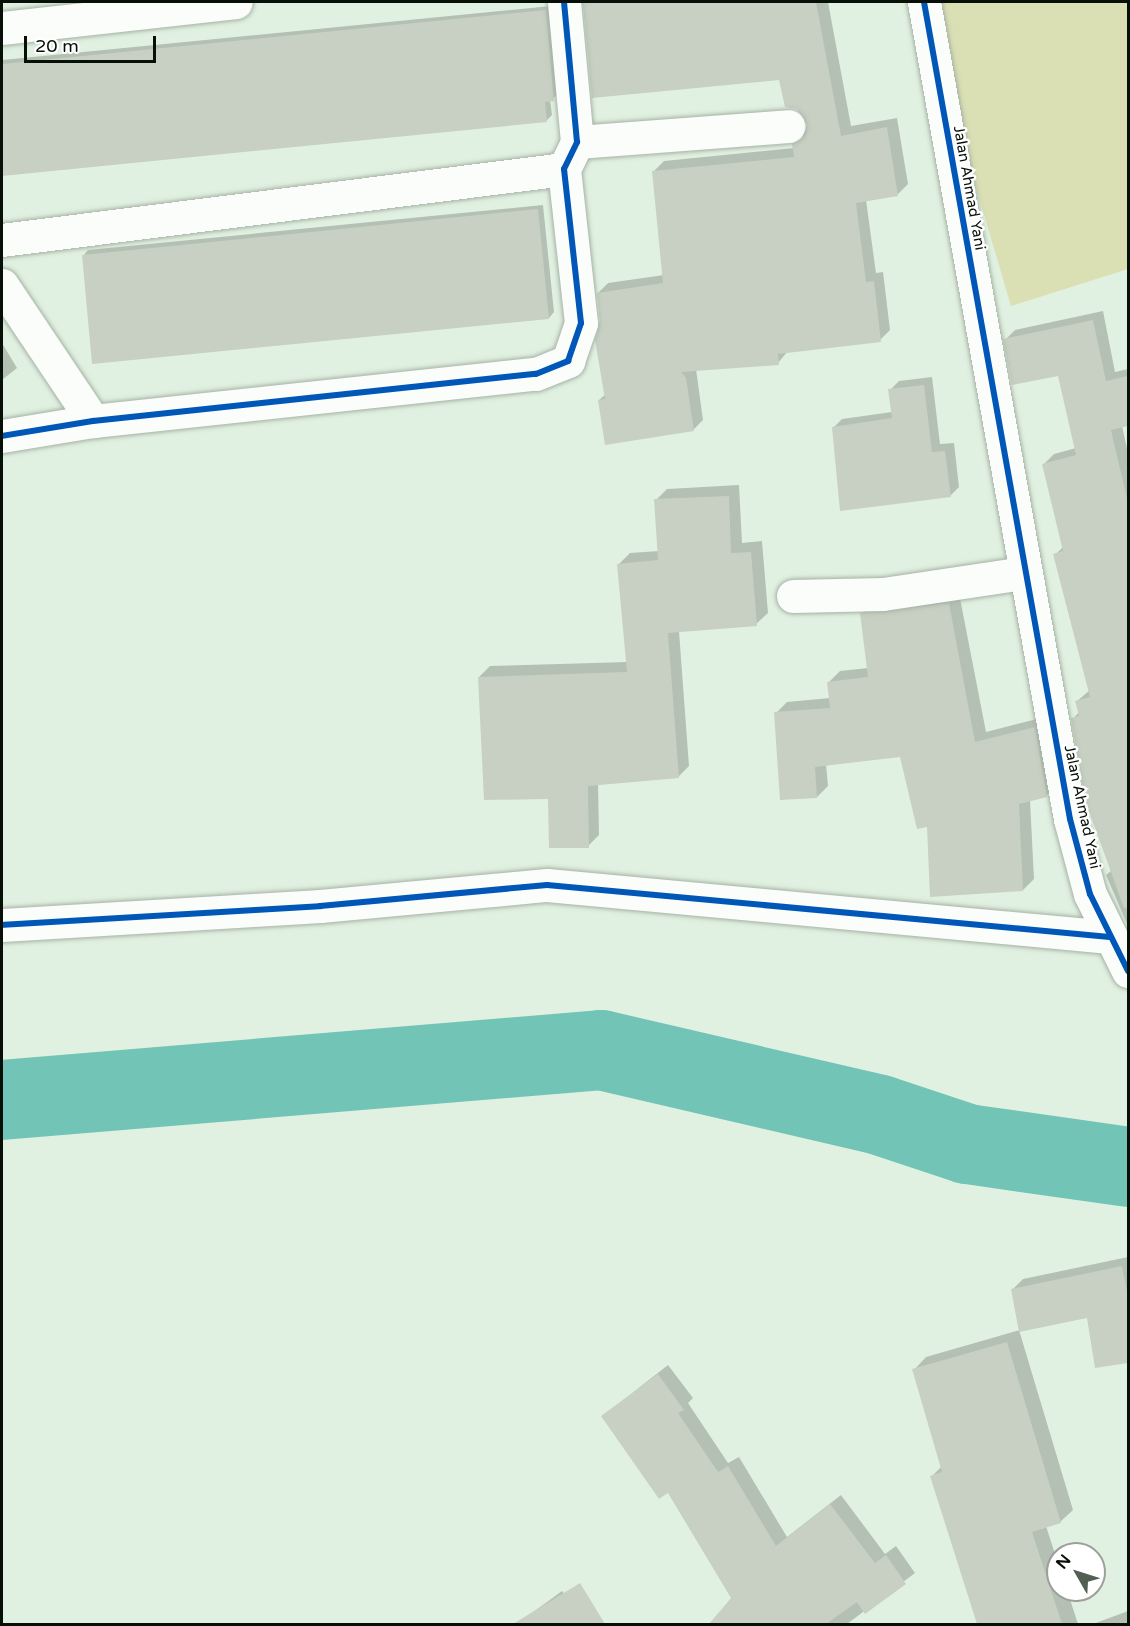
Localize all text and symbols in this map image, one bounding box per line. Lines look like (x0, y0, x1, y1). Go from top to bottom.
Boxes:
scale bar (27, 24, 159, 62)
text: 20 m (35, 35, 79, 57)
street label: Jalan Ahmad Yani (949, 124, 989, 252)
street label: Jalan Ahmad Yani (1060, 743, 1104, 871)
north arrow (1046, 1542, 1106, 1602)
text: N (1052, 1551, 1075, 1573)

